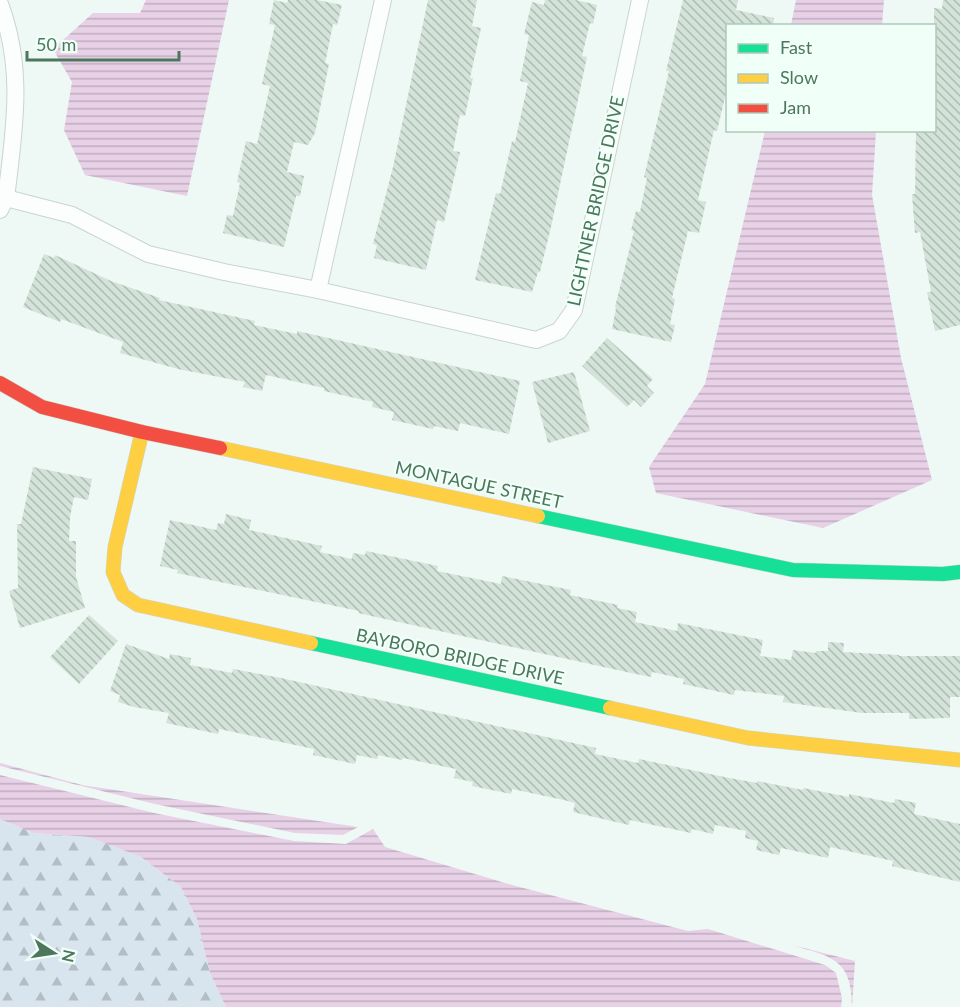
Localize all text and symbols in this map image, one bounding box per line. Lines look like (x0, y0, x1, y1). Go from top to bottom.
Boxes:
scale bar (27, 24, 178, 62)
legend (726, 24, 936, 132)
text: 50 m (36, 33, 76, 55)
text: Fast (780, 36, 813, 58)
text: Slow (780, 66, 818, 88)
street label: LIGHTNER BRIDGE DRIVE (562, 94, 628, 308)
text: Jam (780, 96, 811, 118)
street label: MONTAGUE STREET (393, 456, 565, 513)
street label: BAYBORO BRIDGE DRIVE (354, 623, 566, 689)
north arrow (24, 923, 84, 983)
text: N (59, 948, 80, 964)

